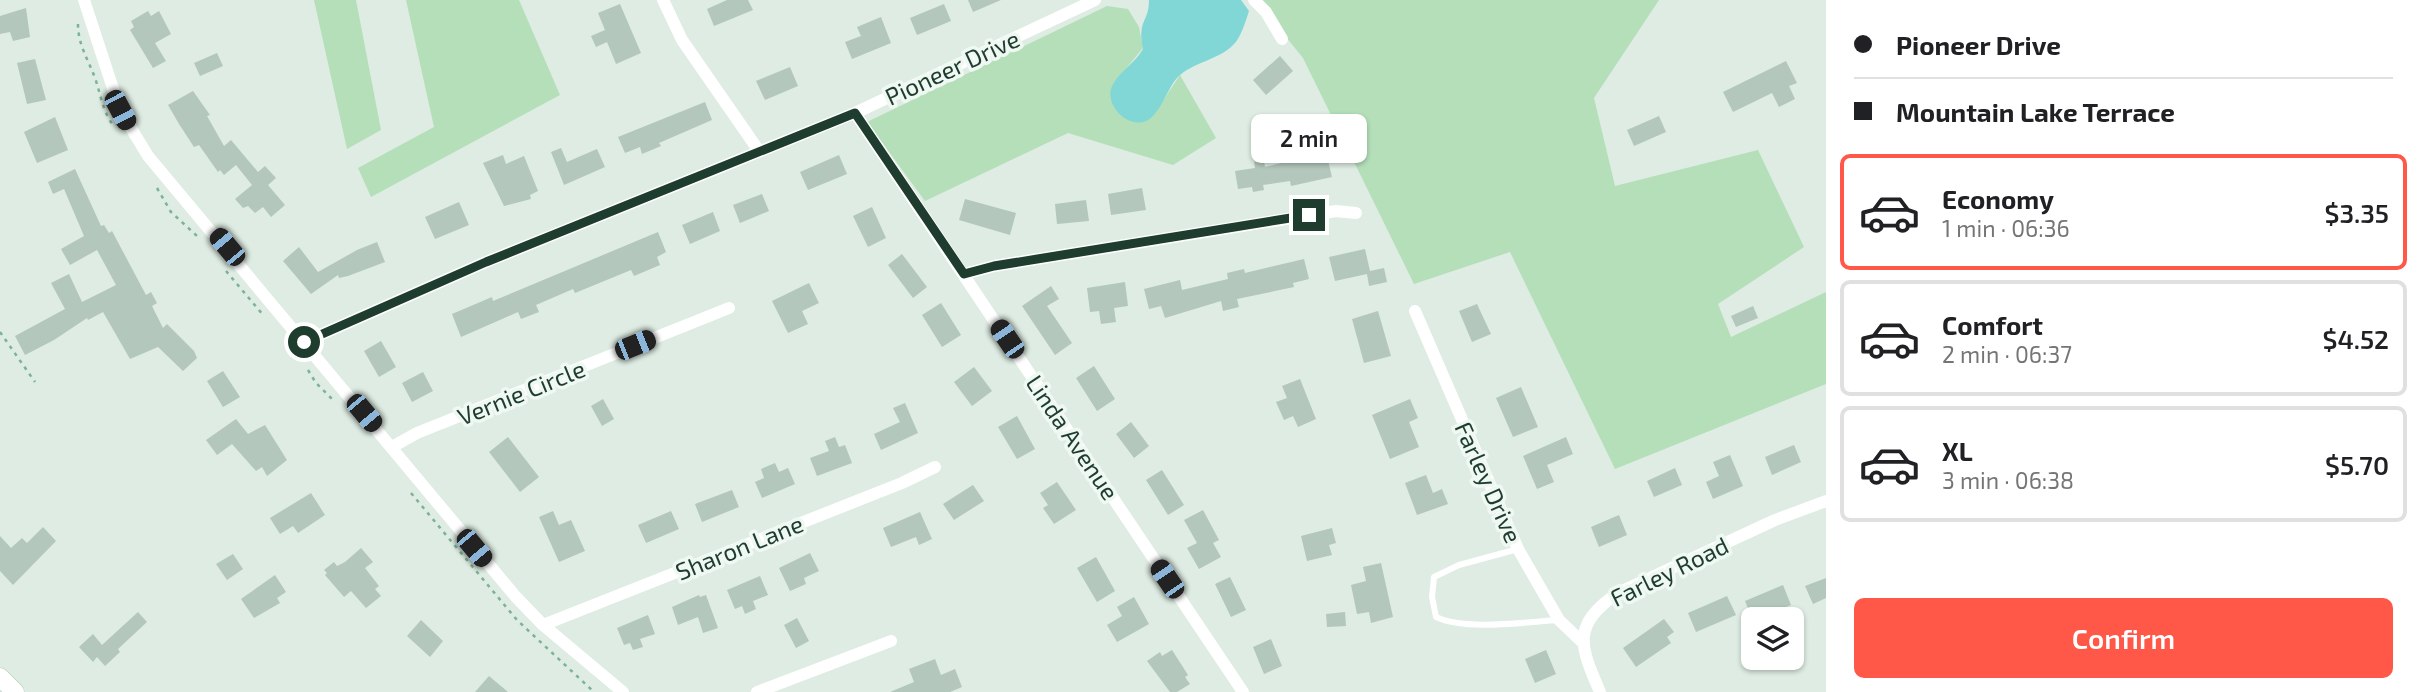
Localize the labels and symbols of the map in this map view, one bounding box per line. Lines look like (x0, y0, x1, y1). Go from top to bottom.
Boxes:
street label: Pioneer Drive (880, 23, 1024, 111)
car (101, 87, 140, 133)
callout: 2 min (1251, 114, 1367, 162)
route end (1293, 199, 1325, 231)
car (206, 224, 249, 270)
car (987, 316, 1028, 362)
route start (288, 326, 320, 358)
car (612, 327, 659, 363)
street label: Vernie Circle (453, 353, 589, 431)
street label: Linda Avenue (1021, 369, 1125, 505)
car (343, 390, 386, 436)
street label: Farley Drive (1449, 417, 1529, 547)
street label: Sharon Lane (671, 508, 807, 586)
car (453, 525, 496, 571)
street label: Farley Road (1605, 530, 1733, 612)
car (1147, 556, 1188, 602)

